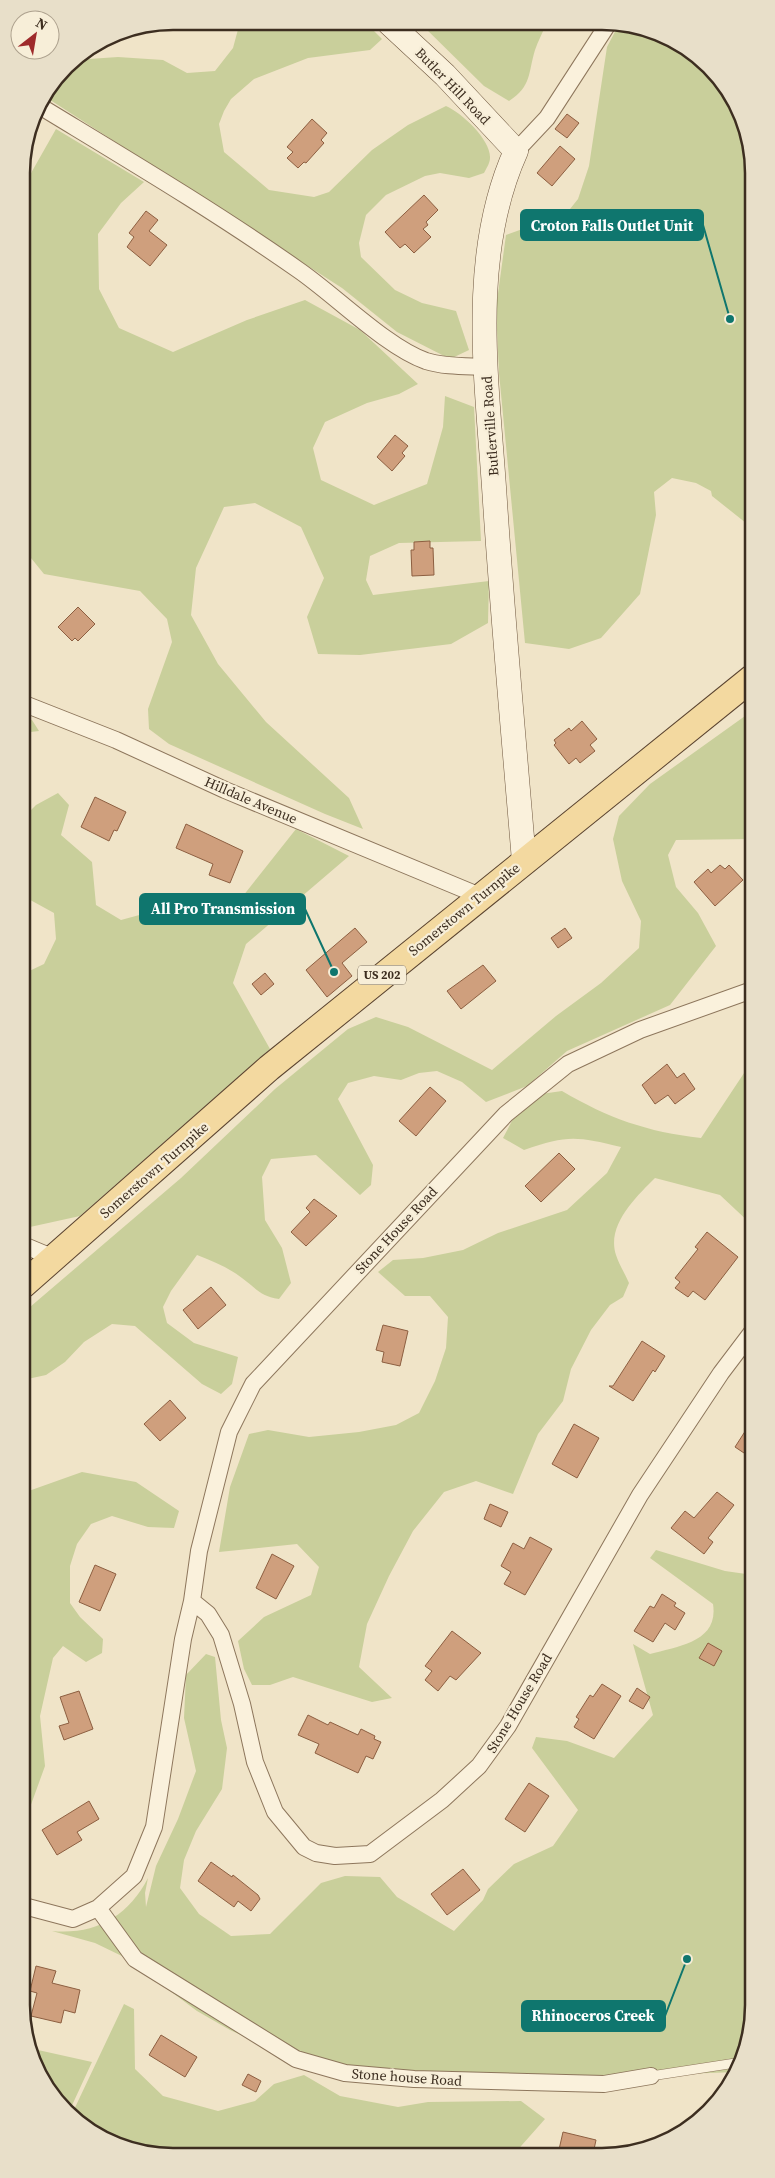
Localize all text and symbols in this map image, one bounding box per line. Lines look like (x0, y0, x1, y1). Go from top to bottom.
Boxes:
north arrow (10, 10, 60, 60)
text: N (32, 13, 51, 35)
street label: Butler Hill Road (411, 43, 495, 129)
callout: Croton Falls Outlet Unit (521, 210, 703, 240)
text: Croton Falls Outlet Unit (531, 215, 694, 236)
street label: Butlerville Road (477, 375, 503, 477)
street label: Hilldale Avenue (202, 771, 300, 829)
street label: Somerstown Turnpike (404, 858, 524, 960)
callout: All Pro Transmission (140, 894, 305, 924)
text: All Pro Transmission (151, 898, 295, 919)
road number: US 202 (358, 966, 406, 984)
street label: Somerstown Turnpike (95, 1117, 213, 1223)
street label: Stone House Road (350, 1182, 442, 1278)
street label: Stone House Road (481, 1649, 557, 1756)
callout: Rhinoceros Creek (522, 2001, 665, 2031)
text: Rhinoceros Creek (531, 2005, 655, 2026)
street label: Stone house Road (351, 2063, 463, 2091)

